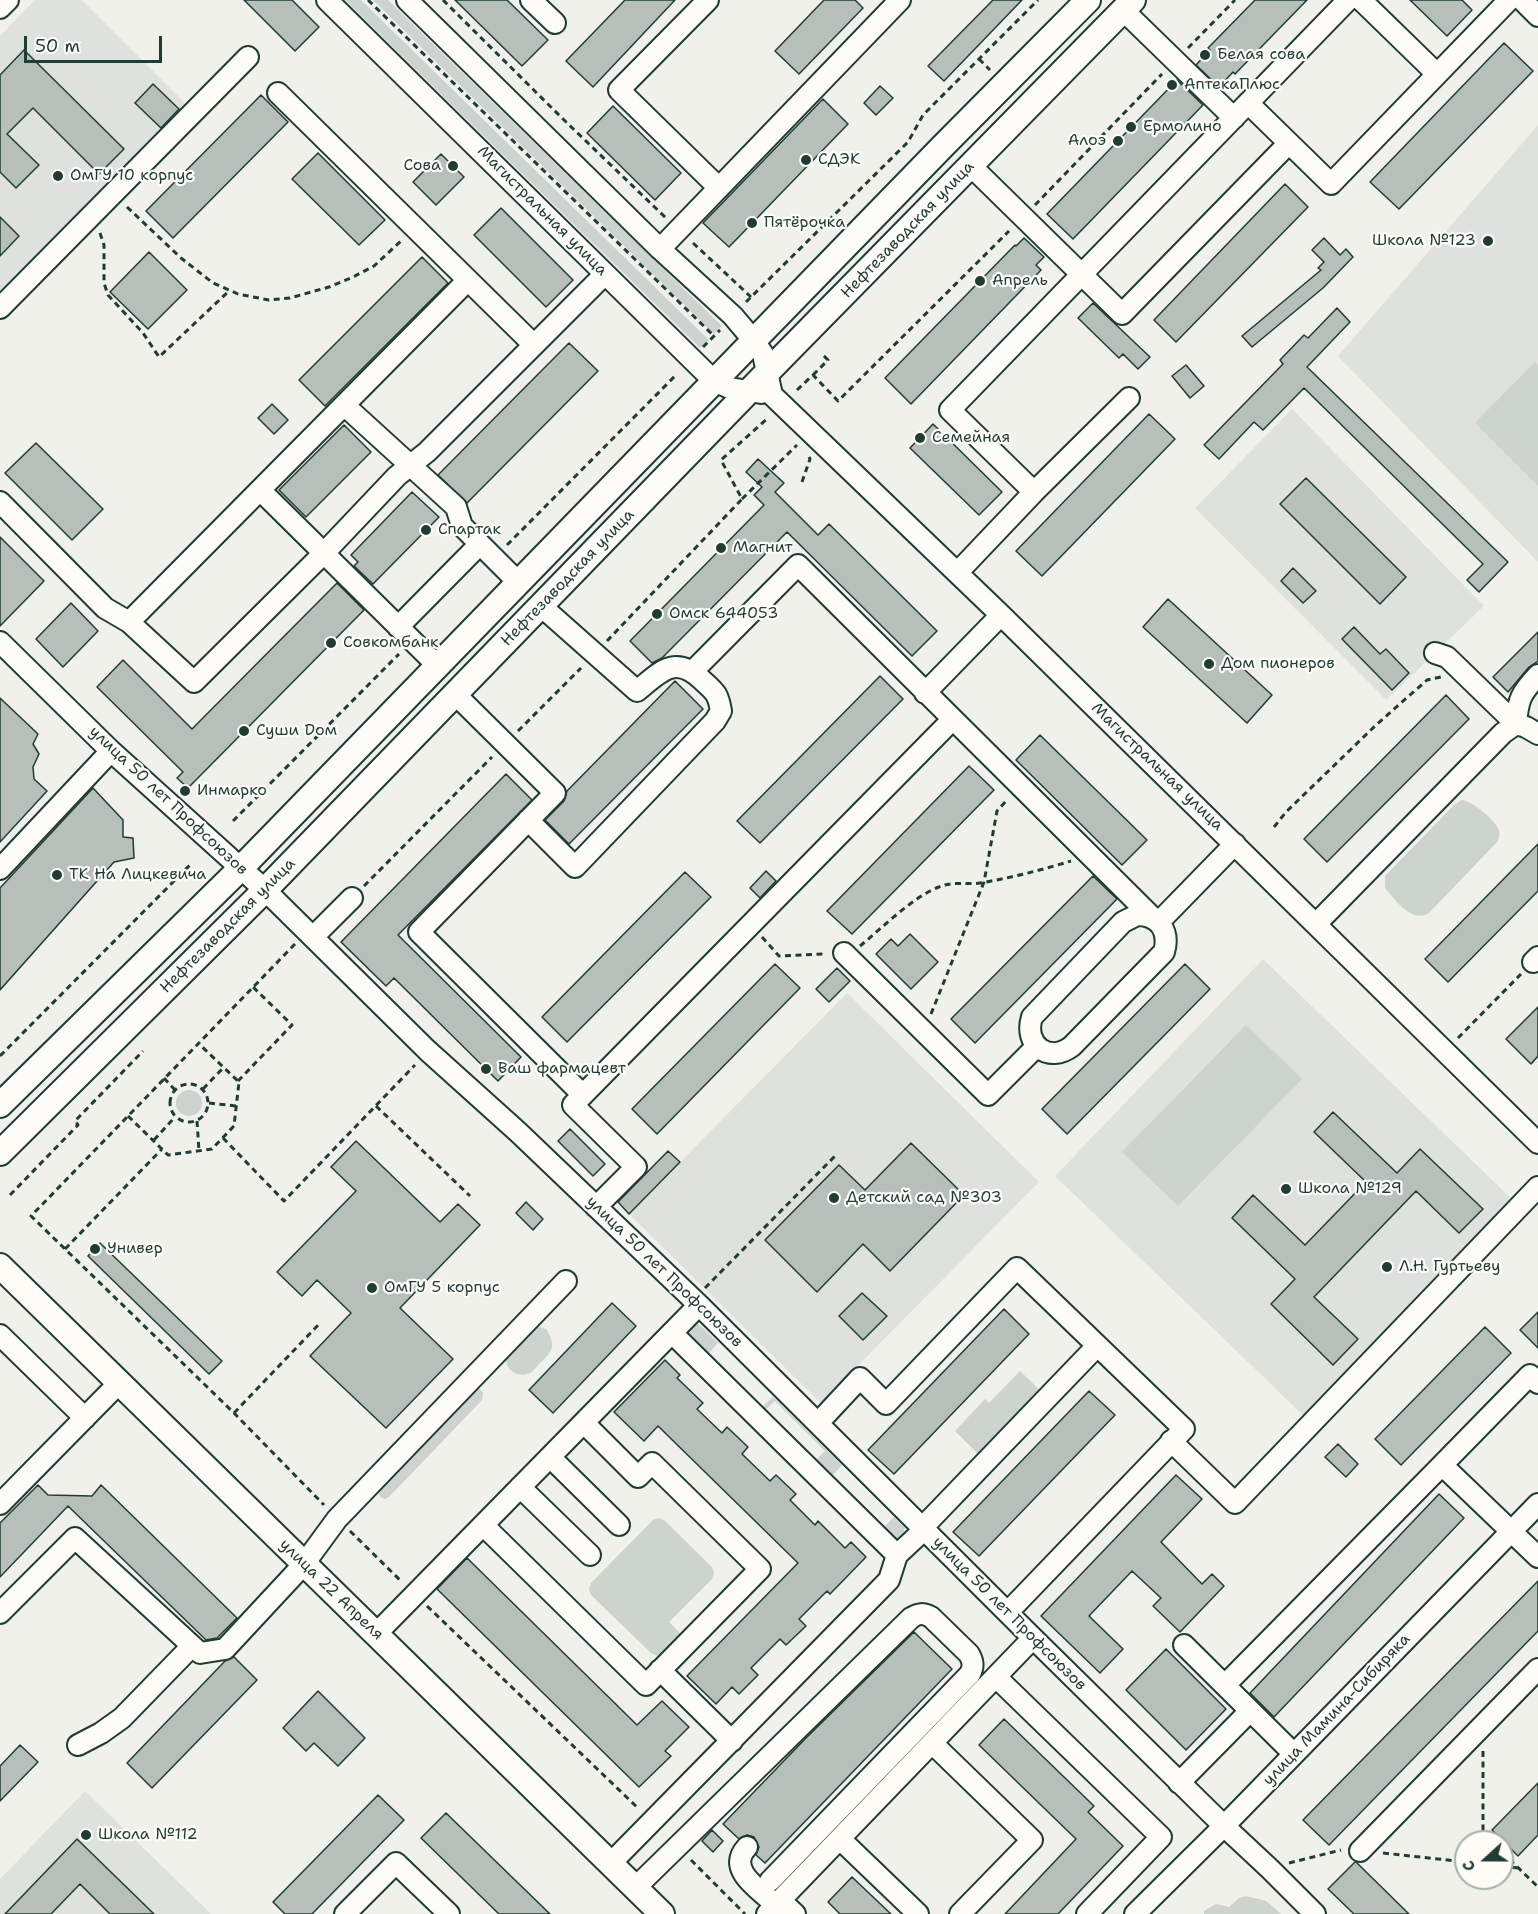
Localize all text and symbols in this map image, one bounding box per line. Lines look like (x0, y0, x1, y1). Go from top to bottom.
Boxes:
scale bar (27, 24, 165, 62)
text: 50 m (35, 34, 80, 58)
place label: Белая сова (1217, 45, 1305, 65)
marker: Белая сова (1198, 48, 1212, 62)
place label: АптекаПлюс (1184, 75, 1280, 95)
marker: АптекаПлюс (1165, 78, 1179, 92)
place label: Ермолино (1143, 117, 1222, 137)
marker: Ермолино (1124, 120, 1138, 134)
place label: Алоэ (1068, 131, 1106, 151)
marker: Алоэ (1111, 134, 1125, 148)
street label: Магистральная улица (473, 142, 611, 280)
place label: СДЭК (818, 150, 860, 170)
marker: СДЭК (799, 153, 813, 167)
place label: Сова (403, 156, 441, 176)
street label: Нефтезаводская улица (837, 157, 979, 303)
marker: Сова (446, 159, 460, 173)
place label: ОмГУ 10 корпус (70, 166, 193, 186)
marker: ОмГУ 10 корпус (51, 169, 65, 183)
place label: Пятёрочка (764, 213, 845, 233)
marker: Пятёрочка (745, 216, 759, 230)
place label: Школа №123 (1372, 231, 1476, 251)
marker: Школа №123 (1481, 234, 1495, 248)
place label: Апрель (992, 271, 1048, 291)
marker: Апрель (973, 274, 987, 288)
place label: Семейная (932, 428, 1010, 448)
marker: Семейная (913, 431, 927, 445)
street label: Нефтезаводская улица (497, 505, 639, 651)
place label: Спартак (438, 520, 501, 540)
marker: Спартак (419, 523, 433, 537)
place label: Магнит (733, 538, 793, 558)
marker: Магнит (714, 541, 728, 555)
place label: Омск 644053 (669, 604, 778, 624)
marker: Омск 644053 (650, 607, 664, 621)
place label: Совкомбанк (343, 633, 439, 653)
marker: Совкомбанк (324, 636, 338, 650)
place label: Дом пионеров (1221, 654, 1335, 674)
marker: Дом пионеров (1202, 657, 1216, 671)
street label: Магистральная улица (1087, 699, 1227, 835)
place label: Суши Dом (256, 721, 337, 741)
street label: улица 50 лет Профсоюзов (85, 722, 251, 880)
marker: Суши Dом (237, 724, 251, 738)
place label: Инмарко (197, 781, 267, 801)
marker: Инмарко (178, 784, 192, 798)
street label: Нефтезаводская улица (156, 854, 300, 998)
place label: ТК На Лицкевича (69, 865, 206, 885)
marker: ТК На Лицкевича (50, 868, 64, 882)
place label: Ваш фармацевт (498, 1059, 626, 1079)
marker: Ваш фармацевт (479, 1062, 493, 1076)
place label: Школа №129 (1298, 1179, 1402, 1199)
marker: Школа №129 (1279, 1182, 1293, 1196)
place label: Детский сад №303 (846, 1188, 1002, 1208)
marker: Детский сад №303 (827, 1191, 841, 1205)
street label: улица 50 лет Профсоюзов (582, 1192, 746, 1352)
place label: Универ (107, 1239, 163, 1259)
marker: Универ (88, 1242, 102, 1256)
place label: Л.Н. Гуртьеву (1399, 1257, 1500, 1277)
marker: Л.Н. Гуртьеву (1380, 1260, 1394, 1274)
place label: ОмГУ 5 корпус (384, 1278, 500, 1298)
marker: ОмГУ 5 корпус (365, 1281, 379, 1295)
street label: улица 50 лет Профсоюзов (928, 1533, 1090, 1695)
street label: улица 22 Апреля (275, 1535, 387, 1645)
street label: улица Мамина-Сибиряка (1259, 1630, 1415, 1790)
place label: Школа №112 (98, 1825, 198, 1845)
marker: Школа №112 (79, 1828, 93, 1842)
north arrow (1454, 1830, 1514, 1890)
text: С (1457, 1858, 1480, 1874)

